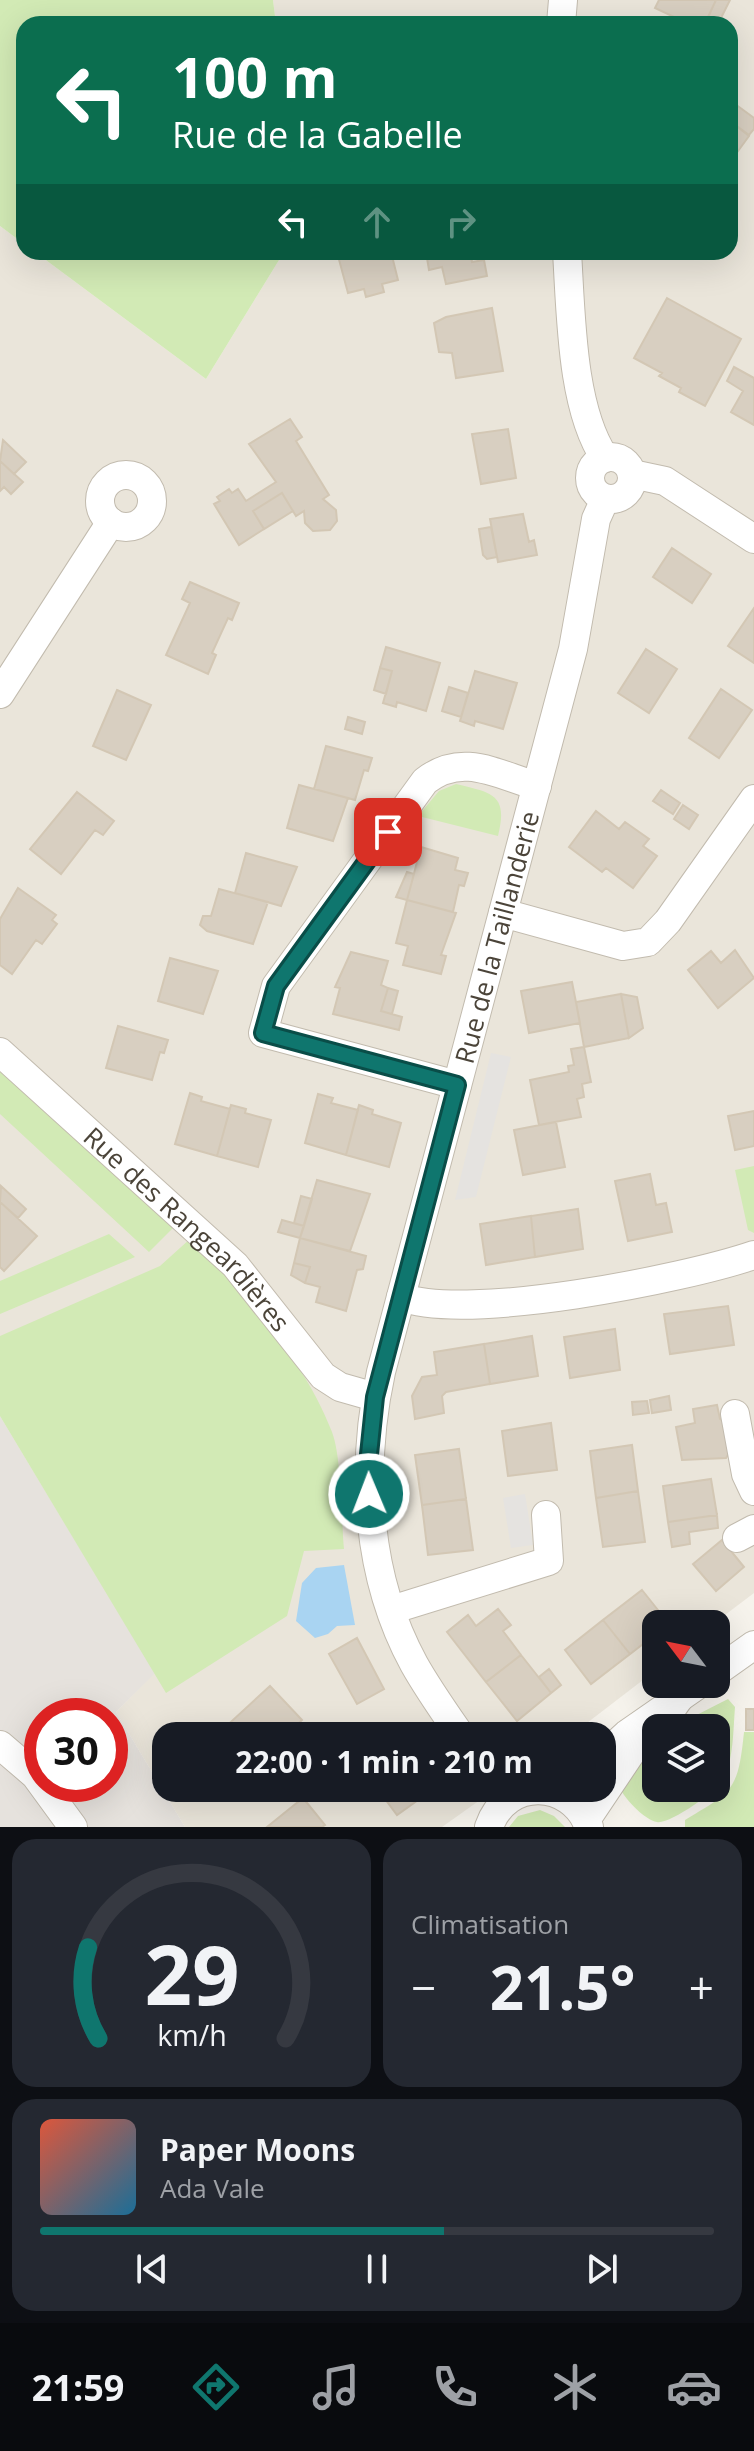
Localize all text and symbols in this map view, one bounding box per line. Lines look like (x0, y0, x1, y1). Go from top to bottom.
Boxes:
text: 100 m (172, 38, 338, 114)
icon: left (40, 48, 144, 152)
text: Rue de la Gabelle (172, 110, 463, 159)
icon: left (271, 200, 315, 244)
icon: ahead (355, 200, 399, 244)
icon: right (439, 200, 483, 244)
pin (354, 798, 422, 866)
street label: Rue de la Taillanderie (446, 807, 547, 1067)
icon: arrive (366, 810, 410, 854)
street label: Rue des Rangeardières (76, 1119, 299, 1339)
position arrow (327, 1452, 411, 1536)
north arrow (642, 1610, 730, 1698)
map controls (642, 1610, 730, 1802)
speed limit sign: 30 (24, 1698, 128, 1802)
button: layers (642, 1714, 730, 1802)
text: 22:00 · 1 min · 210 m (235, 1741, 533, 1782)
text: Climatisation (411, 1906, 569, 1942)
text: 29 (144, 1916, 239, 2029)
text: 21.5° (490, 1946, 635, 2028)
text: − (411, 1957, 436, 2017)
text: + (689, 1957, 714, 2017)
text: km/h (157, 2015, 226, 2054)
text: Paper Moons (160, 2129, 355, 2170)
text: Ada Vale (160, 2170, 265, 2206)
icon: previous (130, 2247, 174, 2291)
icon: pause (355, 2247, 399, 2291)
icon: next (580, 2247, 624, 2291)
icon: directions (188, 2359, 244, 2415)
icon: music (308, 2359, 364, 2415)
icon: phone (427, 2359, 483, 2415)
icon: climate (547, 2359, 603, 2415)
icon: car (666, 2359, 722, 2415)
text: 21:59 (32, 2363, 124, 2412)

